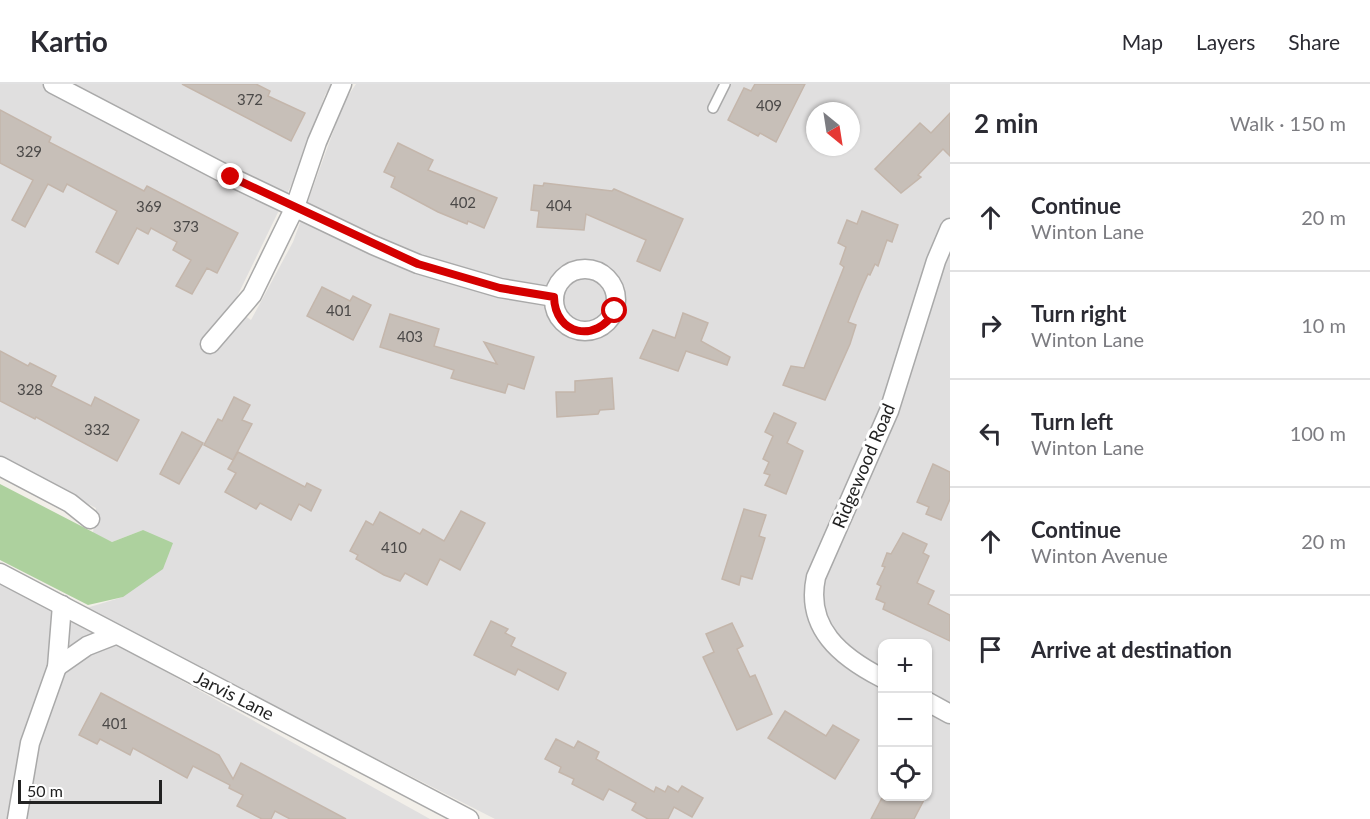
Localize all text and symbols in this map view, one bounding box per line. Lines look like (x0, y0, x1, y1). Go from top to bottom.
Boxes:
text: Kartio (30, 24, 108, 58)
text: Map (1122, 29, 1163, 54)
text: Layers (1196, 29, 1255, 54)
text: Share (1288, 29, 1340, 54)
house number: 372 (237, 90, 263, 108)
house number: 409 (756, 96, 782, 114)
north arrow (806, 102, 860, 156)
text: 2 min (974, 107, 1038, 139)
text: Walk · 150 m (1230, 111, 1346, 135)
house number: 329 (16, 142, 42, 160)
route end (217, 163, 243, 189)
text: Continue (1031, 192, 1121, 219)
house number: 402 (450, 193, 476, 211)
house number: 404 (546, 196, 572, 214)
house number: 369 (136, 197, 162, 215)
icon: ahead (974, 201, 1007, 234)
text: 20 m (1301, 205, 1346, 229)
house number: 373 (173, 217, 199, 235)
text: Winton Lane (1031, 219, 1144, 243)
route start (601, 297, 627, 323)
text: Turn right (1031, 300, 1126, 327)
house number: 401 (326, 301, 352, 319)
icon: right (974, 309, 1007, 342)
text: 10 m (1301, 313, 1346, 337)
house number: 403 (397, 327, 423, 345)
text: Winton Lane (1031, 327, 1144, 351)
house number: 328 (17, 380, 43, 398)
street label: Ridgewood Road (827, 400, 899, 531)
text: Turn left (1031, 408, 1113, 435)
icon: left (974, 417, 1007, 450)
house number: 332 (84, 420, 110, 438)
text: 100 m (1290, 421, 1346, 445)
text: Winton Lane (1031, 435, 1144, 459)
text: Continue (1031, 516, 1121, 543)
icon: ahead (974, 525, 1007, 558)
text: 20 m (1301, 529, 1346, 553)
house number: 410 (381, 538, 407, 556)
text: Winton Avenue (1031, 543, 1168, 567)
icon: arrive (974, 633, 1007, 666)
text: Arrive at destination (1031, 636, 1232, 663)
map controls (878, 639, 932, 801)
button: + (878, 639, 932, 693)
street label: Jarvis Lane (191, 666, 278, 725)
button: − (878, 693, 932, 747)
house number: 401 (102, 714, 128, 732)
button: locate (878, 747, 932, 801)
scale bar (18, 777, 162, 804)
text: 50 m (27, 781, 63, 800)

